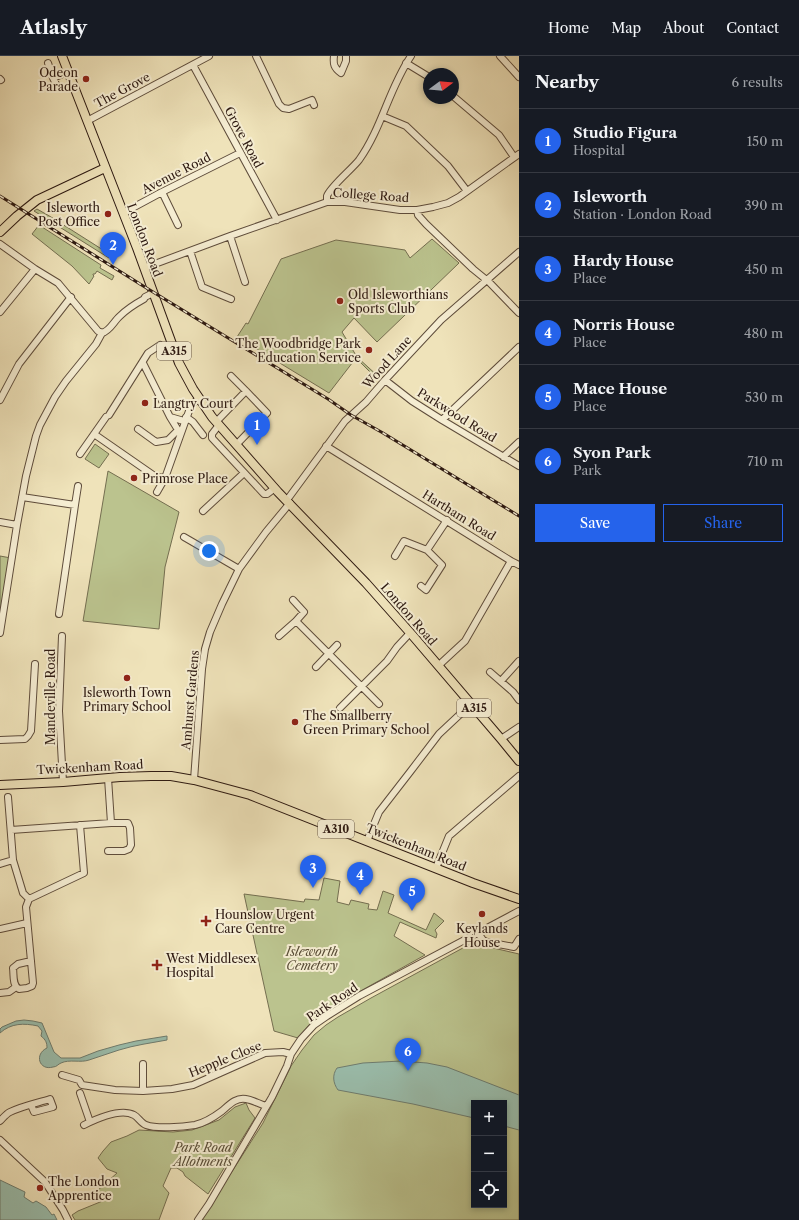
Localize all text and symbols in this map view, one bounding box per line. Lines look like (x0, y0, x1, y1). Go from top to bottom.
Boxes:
text: Atlasly (20, 16, 87, 39)
text: Home (548, 19, 589, 37)
text: Map (611, 19, 641, 37)
text: About (663, 19, 704, 37)
text: Contact (726, 19, 779, 37)
place label: Odeon Parade (39, 65, 78, 94)
north arrow (423, 68, 459, 104)
street label: The Grove (92, 69, 153, 111)
text: Nearby (535, 72, 599, 92)
marker: Odeon Parade (81, 74, 91, 84)
text: 6 results (732, 74, 783, 90)
street label: Grove Road (222, 104, 267, 171)
text: Studio Figura (573, 123, 677, 142)
text: 1 (545, 133, 551, 149)
text: 150 m (747, 133, 783, 149)
text: Hospital (573, 142, 625, 158)
street label: Avenue Road (138, 149, 214, 197)
street label: College Road (332, 185, 410, 205)
text: Isleworth (573, 187, 647, 206)
text: 2 (544, 197, 552, 213)
text: 390 m (744, 197, 783, 213)
place label: Isleworth Post Office (38, 200, 100, 229)
street label: London Road (124, 201, 166, 280)
text: Station · London Road (573, 206, 712, 222)
marker: Isleworth Post Office (103, 209, 113, 219)
pin: 2 (100, 232, 126, 265)
text: Hardy House (573, 251, 674, 270)
text: 3 (544, 261, 552, 277)
text: 450 m (745, 261, 783, 277)
text: Place (573, 270, 606, 286)
place label: Old Isleworthians Sports Club (348, 287, 448, 316)
marker: Old Isleworthians Sports Club (335, 296, 345, 306)
text: Norris House (573, 315, 675, 334)
text: 4 (544, 325, 552, 341)
text: 480 m (744, 325, 783, 341)
street label: Wood Lane (359, 332, 415, 392)
text: Place (573, 334, 606, 350)
place label: The Woodbridge Park Education Service (235, 336, 362, 365)
road number: A315 (157, 342, 191, 360)
marker: The Woodbridge Park Education Service (364, 345, 374, 355)
text: Mace House (573, 379, 667, 398)
street label: Parkwood Road (415, 385, 500, 446)
text: 5 (544, 389, 552, 405)
text: 530 m (745, 389, 783, 405)
place label: Langtry Court (153, 396, 234, 411)
marker: Langtry Court (140, 398, 150, 408)
text: Place (573, 398, 606, 414)
pin: 1 (244, 412, 270, 445)
text: Syon Park (573, 443, 651, 462)
text: 6 (544, 453, 552, 469)
text: 710 m (747, 453, 783, 469)
text: Park (573, 462, 601, 478)
place label: Primrose Place (142, 471, 228, 486)
marker: Primrose Place (129, 473, 139, 483)
street label: Hartham Road (420, 486, 499, 544)
button: Save (535, 504, 655, 542)
button: Share (663, 504, 783, 542)
your location (199, 541, 219, 561)
street label: London Road (378, 580, 441, 649)
street label: Mandeville Road (43, 648, 58, 745)
street label: Amhurst Gardens (178, 649, 202, 752)
marker: Isleworth Town Primary School (122, 673, 132, 683)
place label: Isleworth Town Primary School (83, 685, 172, 714)
road number: A315 (457, 699, 491, 717)
place label: The Smallberry Green Primary School (303, 708, 430, 737)
marker: The Smallberry Green Primary School (290, 717, 300, 727)
street label: Twickenham Road (36, 757, 144, 777)
road number: A310 (318, 820, 354, 838)
street label: Twickenham Road (364, 820, 469, 874)
pin: 3 (300, 855, 326, 888)
pin: 4 (347, 862, 373, 895)
pin: 5 (399, 878, 425, 911)
place label: Hounslow Urgent Care Centre (215, 907, 315, 936)
marker: Keylands House (477, 909, 487, 919)
marker: Hounslow Urgent Care Centre (200, 915, 212, 927)
place label: Keylands House (456, 921, 508, 950)
park label: Isleworth Cemetery (285, 944, 338, 973)
place label: West Middlesex Hospital (165, 951, 257, 980)
marker: West Middlesex Hospital (151, 959, 163, 971)
street label: Park Road (303, 979, 361, 1025)
street label: Hepple Close (186, 1037, 264, 1080)
pin: 6 (395, 1038, 421, 1071)
map controls (471, 1100, 507, 1208)
button: + (471, 1100, 507, 1136)
button: − (471, 1136, 507, 1172)
park label: Park Road Allotments (172, 1140, 234, 1169)
button: locate (471, 1172, 507, 1208)
place label: The London Apprentice (47, 1174, 120, 1203)
marker: The London Apprentice (35, 1183, 45, 1193)

